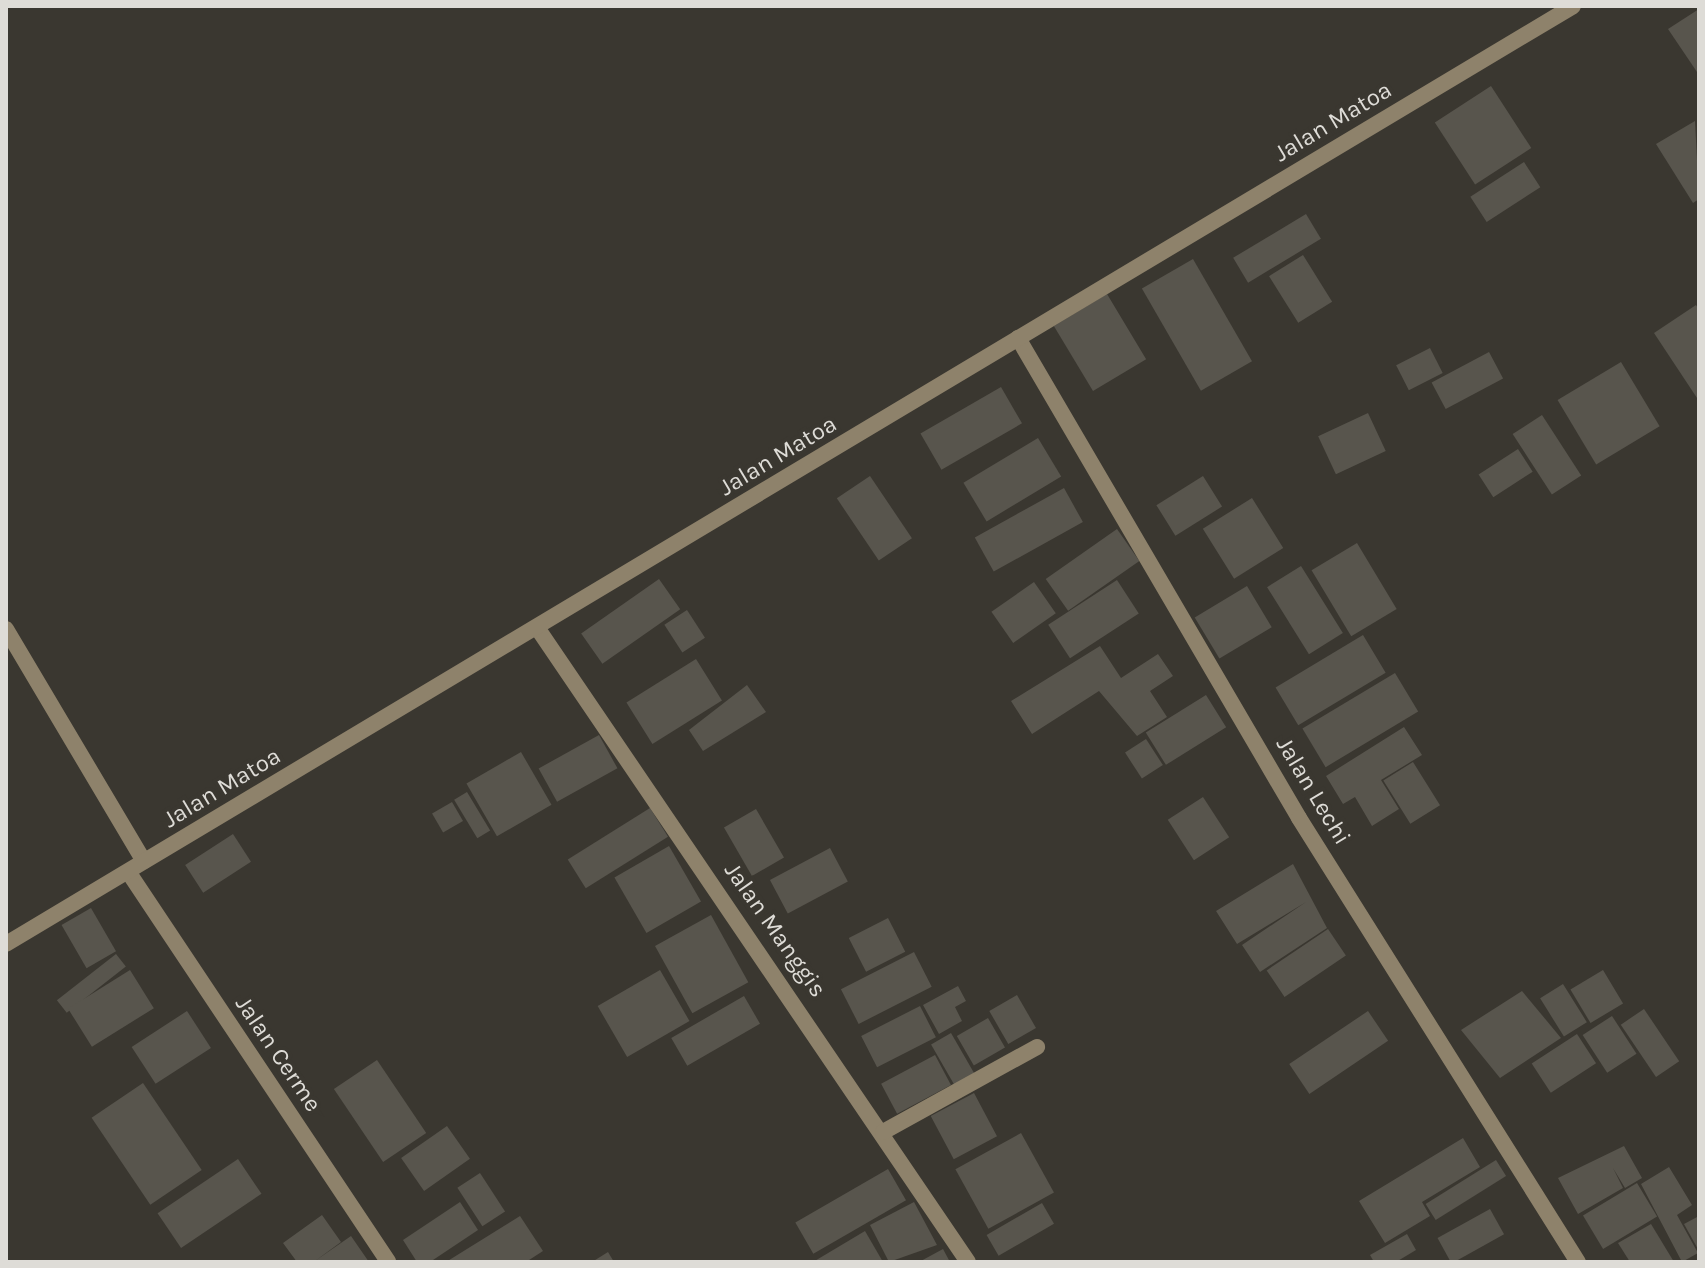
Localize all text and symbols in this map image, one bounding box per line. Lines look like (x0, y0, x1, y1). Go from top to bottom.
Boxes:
street label: Jalan Matoa (1269, 76, 1397, 168)
street label: Jalan Matoa (714, 410, 842, 502)
street label: Jalan Lechi (1270, 732, 1356, 850)
street label: Jalan Matoa (158, 742, 286, 834)
street label: Jalan Manggis (718, 857, 832, 1003)
street label: Jalan Cerme (229, 991, 327, 1117)

